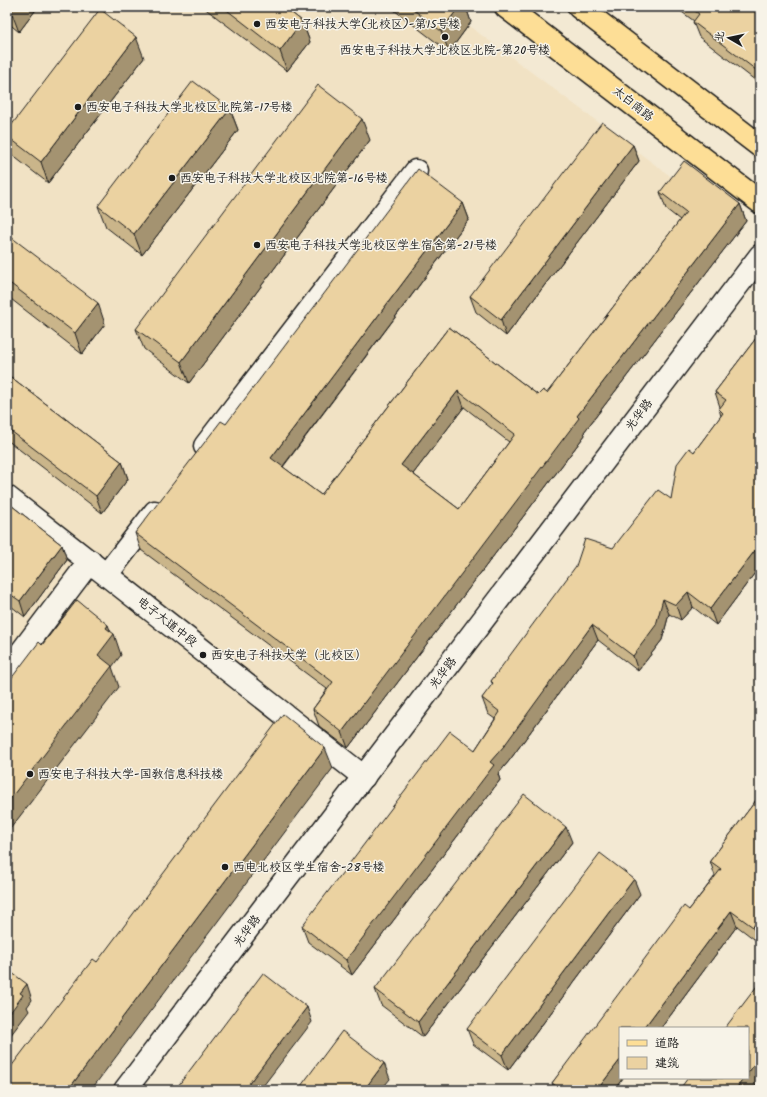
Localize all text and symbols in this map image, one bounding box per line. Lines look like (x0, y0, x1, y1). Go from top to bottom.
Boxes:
place label: 西安电子科技大学(北校区)-第15号楼 (265, 15, 461, 34)
north arrow (709, 18, 749, 58)
marker: 西安电子科技大学(北校区)-第15号楼 (252, 19, 262, 29)
text: 北 (710, 30, 730, 43)
marker: 西安电子科技大学北校区北院-第20号楼 (440, 32, 450, 42)
place label: 西安电子科技大学北校区北院-第20号楼 (340, 41, 550, 60)
street label: 太白南路 (608, 82, 658, 126)
place label: 西安电子科技大学北校区北院第-17号楼 (86, 98, 293, 117)
marker: 西安电子科技大学北校区北院第-17号楼 (73, 102, 83, 112)
place label: 西安电子科技大学北校区北院第-16号楼 (180, 169, 388, 188)
marker: 西安电子科技大学北校区北院第-16号楼 (167, 173, 177, 183)
place label: 西安电子科技大学北校区学生宿舍第-21号楼 (265, 236, 497, 255)
marker: 西安电子科技大学北校区学生宿舍第-21号楼 (252, 240, 262, 250)
street label: 光华路 (621, 395, 657, 435)
street label: 电子大道中段 (133, 592, 201, 652)
place label: 西安电子科技大学（北校区） (211, 646, 367, 665)
marker: 西安电子科技大学（北校区） (198, 650, 208, 660)
street label: 光华路 (425, 653, 461, 693)
place label: 西安电子科技大学-国教信息科技楼 (38, 765, 224, 784)
marker: 西安电子科技大学-国教信息科技楼 (25, 769, 35, 779)
place label: 西电北校区学生宿舍-28号楼 (233, 858, 385, 877)
marker: 西电北校区学生宿舍-28号楼 (220, 862, 230, 872)
street label: 光华路 (229, 911, 265, 951)
legend (619, 1027, 749, 1079)
text: 道路 (655, 1034, 679, 1053)
text: 建筑 (655, 1054, 679, 1073)

